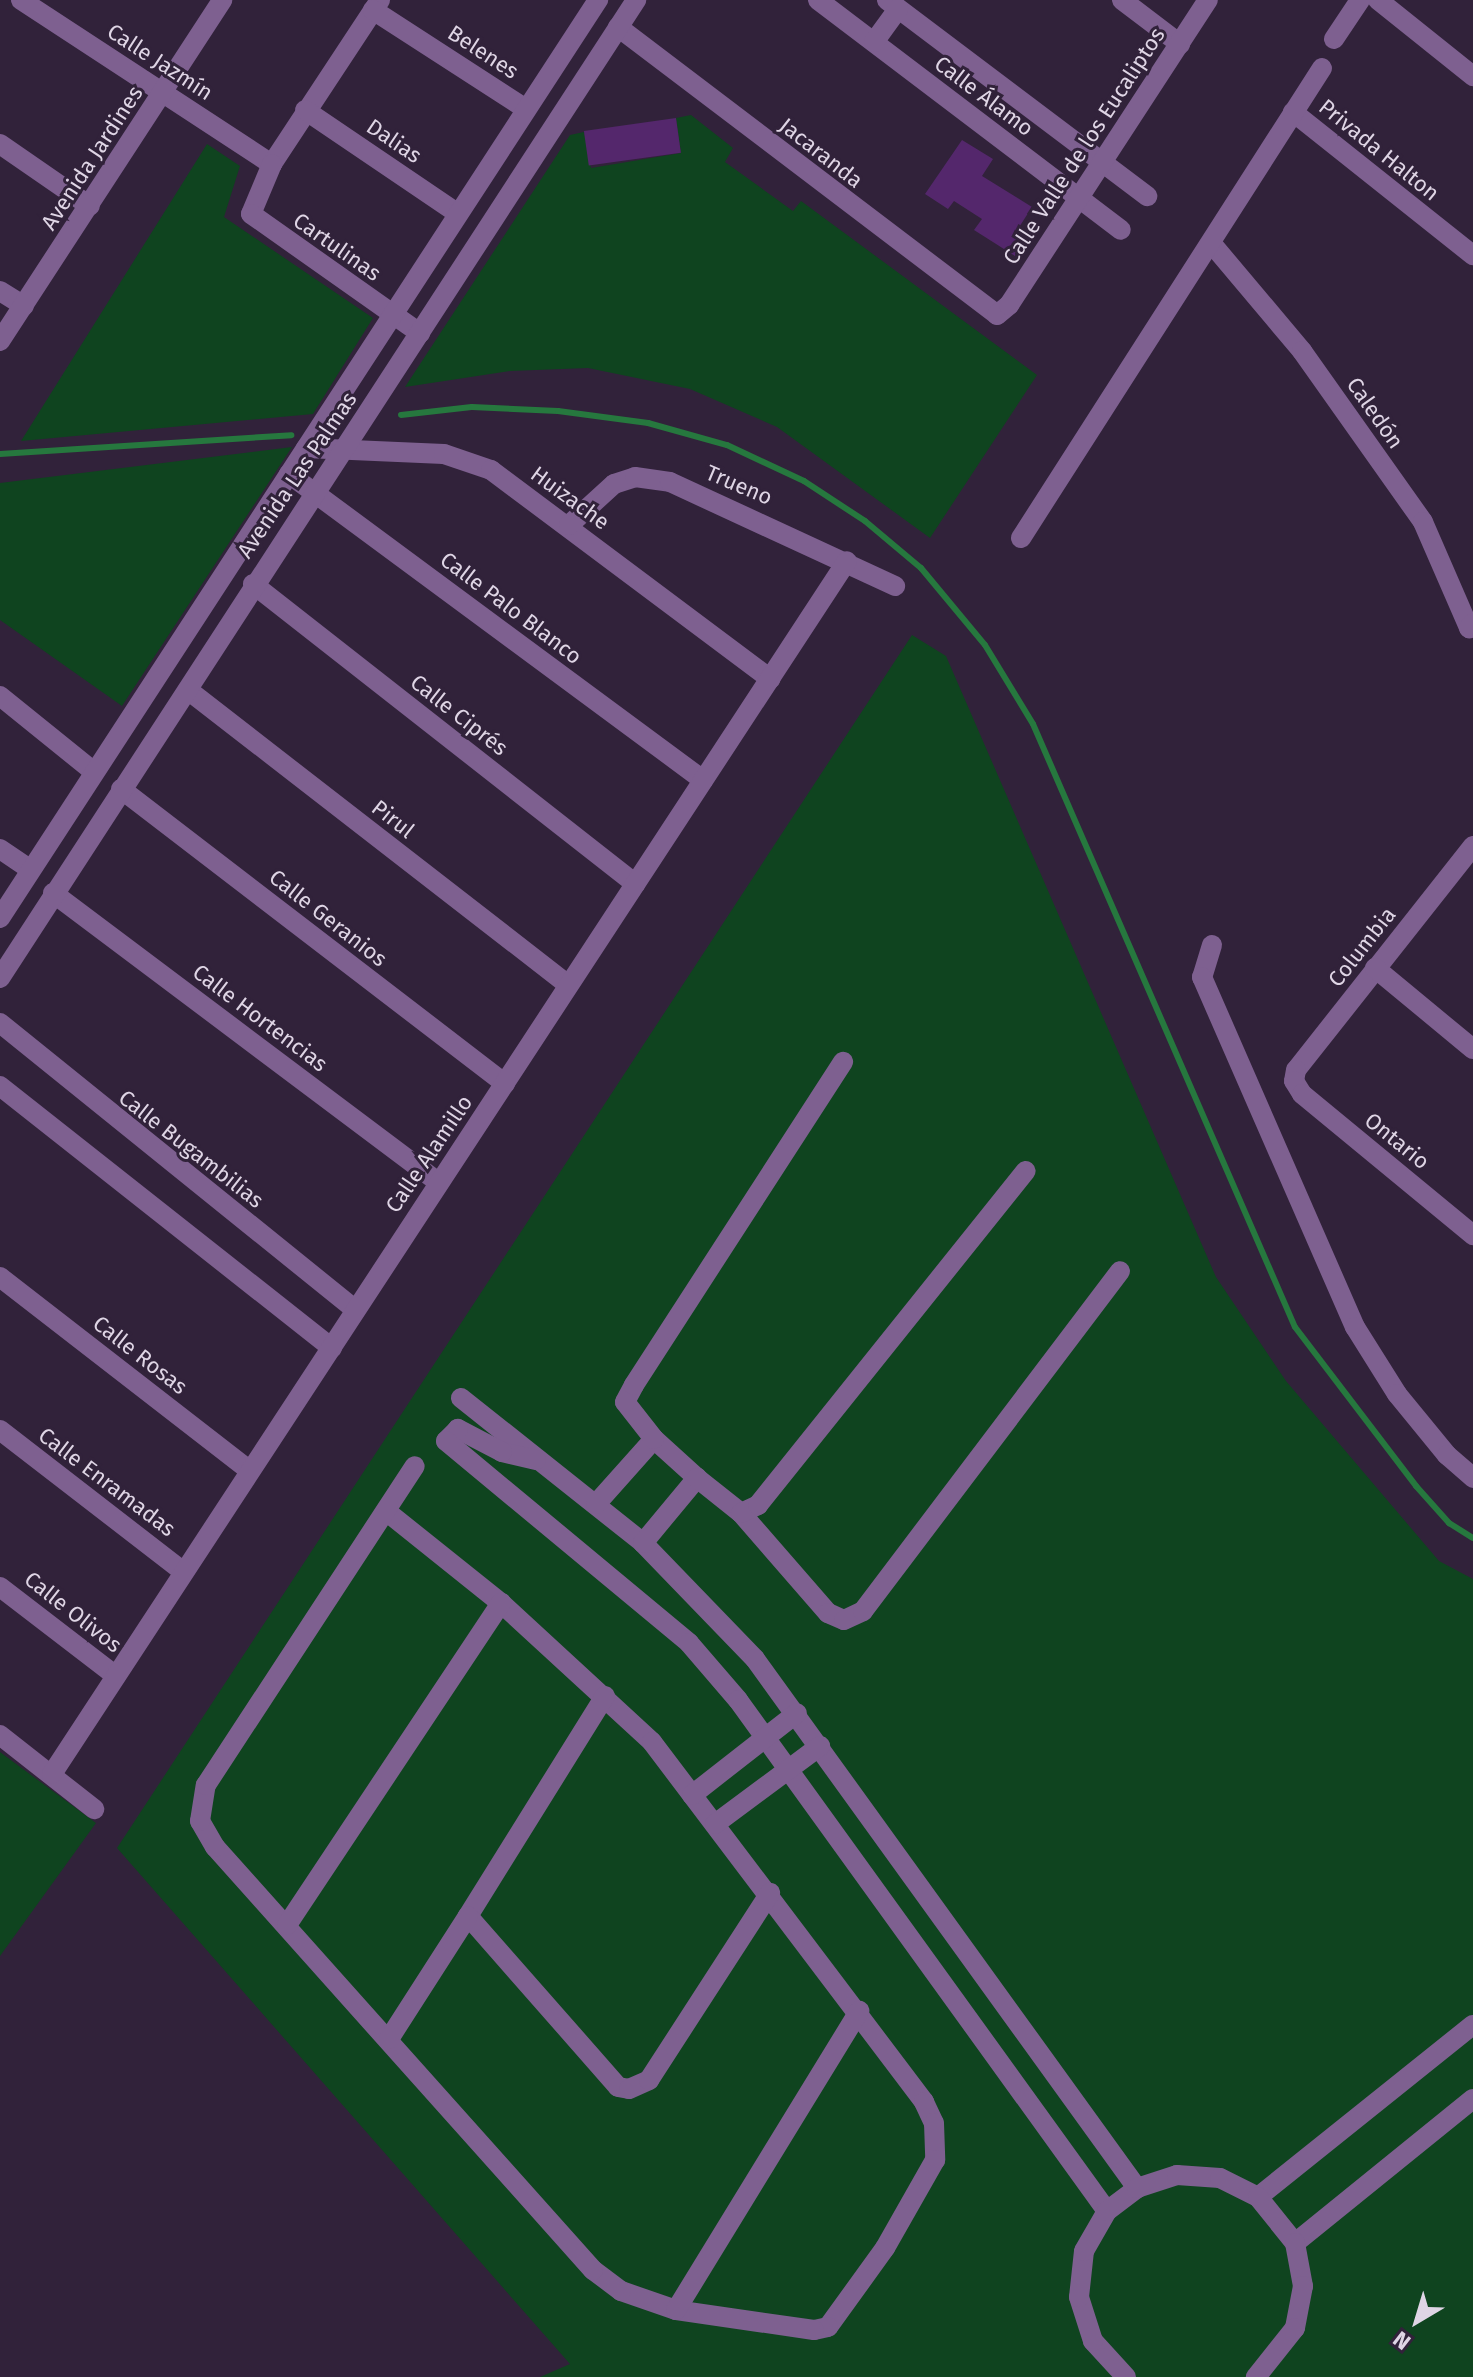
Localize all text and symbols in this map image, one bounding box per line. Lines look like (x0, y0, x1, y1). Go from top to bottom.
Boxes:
street label: Calle Jazmín (102, 18, 218, 106)
street label: Belenes (443, 19, 523, 85)
street label: Calle Valle de los Eucaliptos (997, 23, 1171, 269)
street label: Calle Álamo (929, 50, 1039, 142)
street label: Avenida Jardines (36, 81, 148, 235)
street label: Privada Halton (1314, 94, 1444, 206)
street label: Jacaranda (774, 112, 868, 194)
street label: Dalias (362, 113, 426, 169)
street label: Cartulinas (288, 207, 386, 287)
street label: Caledón (1341, 372, 1409, 454)
street label: Avenida Las Palmas (232, 387, 362, 563)
street label: Trueno (702, 459, 776, 511)
street label: Huizache (526, 461, 614, 535)
street label: Calle Palo Blanco (435, 546, 587, 670)
street label: Calle Ciprés (405, 669, 513, 761)
street label: Pirul (366, 794, 420, 844)
street label: Calle Geranios (264, 864, 392, 972)
street label: Columbia (1323, 902, 1401, 992)
street label: Calle Hortencias (187, 959, 333, 1077)
street label: Calle Bugambilias (113, 1084, 269, 1214)
street label: Calle Alamillo (380, 1090, 478, 1218)
street label: Ontario (1359, 1107, 1435, 1175)
street label: Calle Rosas (88, 1310, 192, 1400)
street label: Calle Enramadas (33, 1422, 181, 1542)
street label: Calle Olivos (19, 1566, 127, 1658)
north arrow (1377, 2281, 1457, 2361)
text: N (1388, 2325, 1416, 2355)

